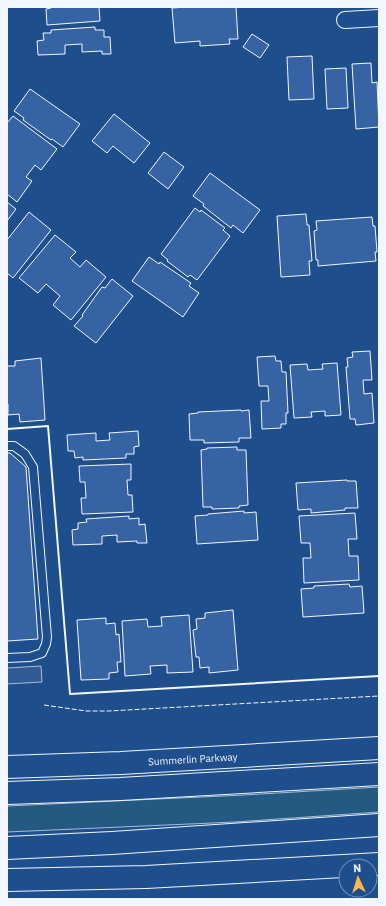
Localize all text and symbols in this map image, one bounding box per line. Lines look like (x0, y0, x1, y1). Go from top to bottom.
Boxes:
street label: Summerlin Parkway (148, 750, 238, 768)
north arrow (338, 858, 378, 898)
text: N (353, 861, 362, 875)

